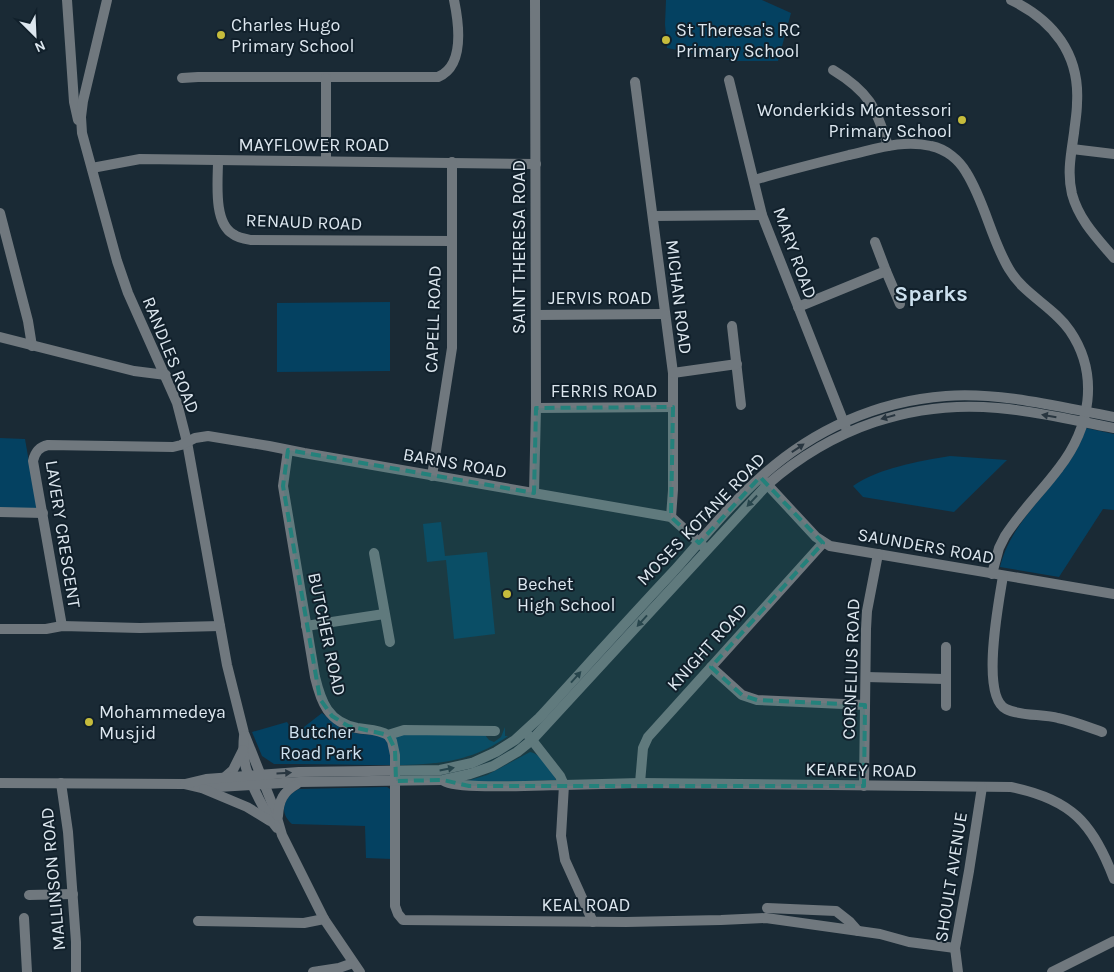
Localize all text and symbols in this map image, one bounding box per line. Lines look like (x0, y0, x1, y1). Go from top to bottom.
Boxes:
north arrow (10, 10, 60, 60)
place label: Charles Hugo Primary School (231, 14, 355, 57)
place label: St Theresa's RC Primary School (676, 19, 800, 62)
marker: Charles Hugo Primary School (215, 29, 227, 41)
marker: St Theresa's RC Primary School (660, 34, 672, 46)
text: N (32, 37, 48, 56)
place label: Wonderkids Montessori Primary School (757, 99, 952, 142)
marker: Wonderkids Montessori Primary School (956, 114, 968, 126)
street label: MAYFLOWER ROAD (239, 134, 389, 156)
street label: SAINT THERESA ROAD (508, 160, 530, 334)
street label: MARY ROAD (768, 204, 822, 302)
street label: RENAUD ROAD (245, 209, 363, 235)
street label: MICHAN ROAD (661, 239, 697, 355)
street label: CAPELL ROAD (420, 265, 446, 373)
district label: Sparks (894, 281, 968, 307)
street label: JERVIS ROAD (548, 287, 652, 309)
street label: RANDLES ROAD (138, 293, 204, 417)
street label: FERRIS ROAD (551, 380, 657, 402)
one-way arrow (1040, 412, 1056, 420)
one-way arrow (881, 413, 896, 421)
street label: BARNS ROAD (401, 443, 509, 483)
one-way arrow (791, 443, 804, 452)
street label: MOSES KOTANE ROAD (632, 448, 770, 590)
street label: LAVERY CRESCENT (40, 459, 86, 609)
one-way arrow (746, 495, 758, 507)
street label: SAUNDERS ROAD (856, 523, 996, 569)
street label: BUTCHER ROAD (303, 570, 351, 698)
place label: Bechet High School (517, 573, 615, 616)
marker: Bechet High School (501, 588, 513, 600)
street label: CORNELIUS ROAD (838, 598, 864, 740)
street label: KNIGHT ROAD (662, 599, 752, 695)
one-way arrow (636, 615, 648, 627)
one-way arrow (570, 672, 582, 684)
place label: Mohammedeya Musjid (99, 701, 226, 744)
marker: Mohammedeya Musjid (83, 716, 95, 728)
park label: Butcher Road Park (280, 721, 362, 764)
street label: KEAREY ROAD (805, 758, 917, 782)
one-way arrow (439, 764, 455, 772)
one-way arrow (277, 768, 293, 776)
street label: MALLINSON ROAD (36, 806, 70, 952)
street label: SHOULT AVENUE (930, 810, 972, 944)
street label: KEAL ROAD (542, 894, 630, 916)

